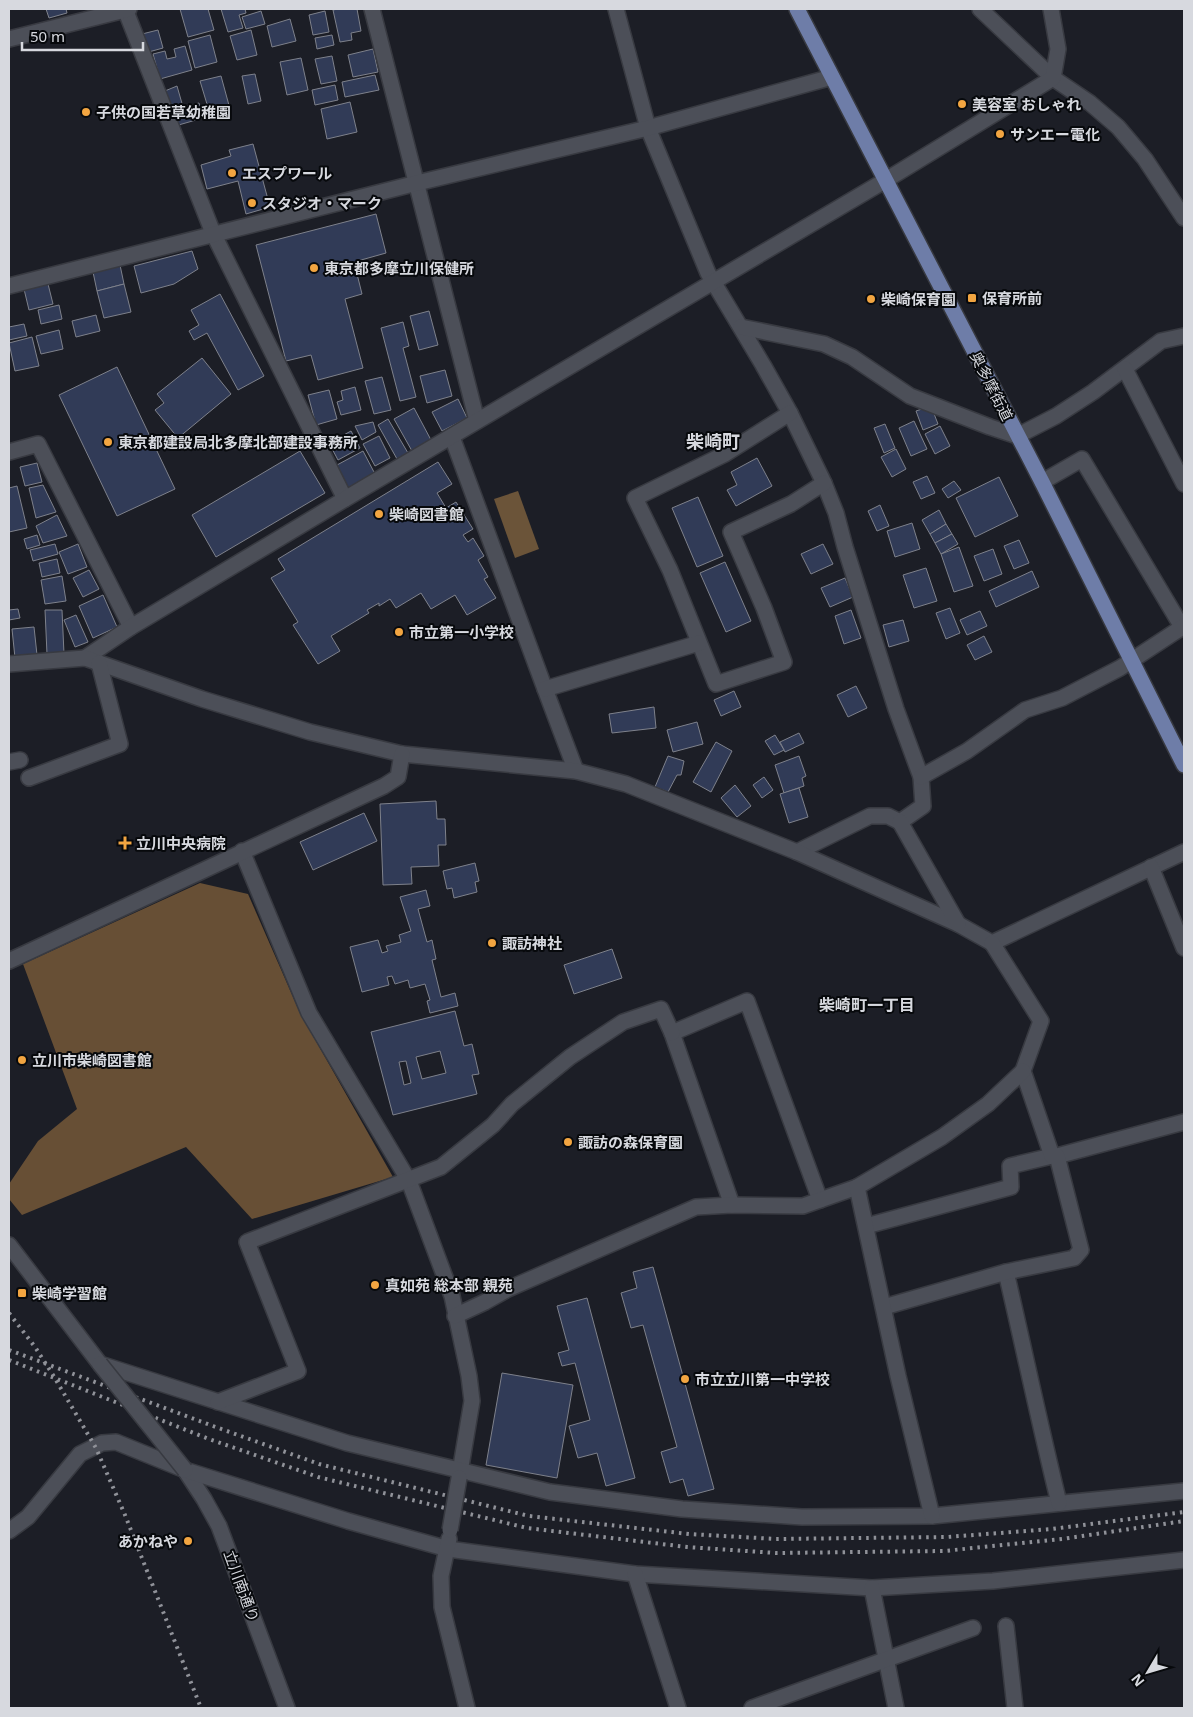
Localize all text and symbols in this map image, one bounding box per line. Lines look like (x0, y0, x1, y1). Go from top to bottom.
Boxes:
scale bar (22, 20, 144, 52)
text: 50 m (30, 26, 65, 46)
place label: 美容室 おしゃれ (972, 94, 1081, 114)
marker: 美容室 おしゃれ (956, 98, 968, 110)
place label: 子供の国若草幼稚園 (96, 102, 231, 122)
marker: 子供の国若草幼稚園 (80, 106, 92, 118)
place label: サンエー電化 (1010, 124, 1100, 144)
marker: サンエー電化 (994, 128, 1006, 140)
place label: エスプワール (242, 163, 332, 183)
marker: エスプワール (226, 167, 238, 179)
place label: スタジオ・マーク (262, 193, 382, 213)
marker: スタジオ・マーク (246, 197, 258, 209)
place label: 東京都多摩立川保健所 (324, 258, 474, 278)
marker: 東京都多摩立川保健所 (308, 262, 320, 274)
place label: 保育所前 (982, 288, 1042, 308)
place label: 柴崎保育園 (881, 289, 956, 309)
marker: 保育所前 (966, 292, 978, 304)
marker: 柴崎保育園 (865, 293, 877, 305)
street label: 奥多摩街道 (966, 348, 1018, 424)
district label: 柴崎町 (686, 429, 740, 453)
place label: 東京都建設局北多摩北部建設事務所 (118, 432, 358, 452)
marker: 東京都建設局北多摩北部建設事務所 (102, 436, 114, 448)
place label: 柴崎図書館 (389, 504, 464, 524)
marker: 柴崎図書館 (373, 508, 385, 520)
place label: 市立第一小学校 (409, 622, 514, 642)
marker: 市立第一小学校 (393, 626, 405, 638)
place label: 立川中央病院 (136, 833, 226, 853)
marker: 立川中央病院 (118, 836, 132, 850)
place label: 諏訪神社 (502, 933, 562, 953)
marker: 諏訪神社 (486, 937, 498, 949)
district label: 柴崎町一丁目 (819, 994, 915, 1016)
place label: 立川市柴崎図書館 (32, 1050, 152, 1070)
marker: 立川市柴崎図書館 (16, 1054, 28, 1066)
place label: 諏訪の森保育園 (578, 1132, 683, 1152)
marker: 諏訪の森保育園 (562, 1136, 574, 1148)
place label: 真如苑 総本部 親苑 (385, 1275, 513, 1295)
marker: 真如苑 総本部 親苑 (369, 1279, 381, 1291)
place label: 柴崎学習館 (32, 1283, 107, 1303)
marker: 柴崎学習館 (16, 1287, 28, 1299)
place label: 市立立川第一中学校 (695, 1369, 830, 1389)
marker: 市立立川第一中学校 (679, 1373, 691, 1385)
place label: あかねや (118, 1531, 178, 1551)
marker: あかねや (182, 1535, 194, 1547)
street label: 立川南通り (220, 1547, 264, 1625)
north arrow (1123, 1647, 1173, 1697)
text: N (1126, 1670, 1148, 1691)

